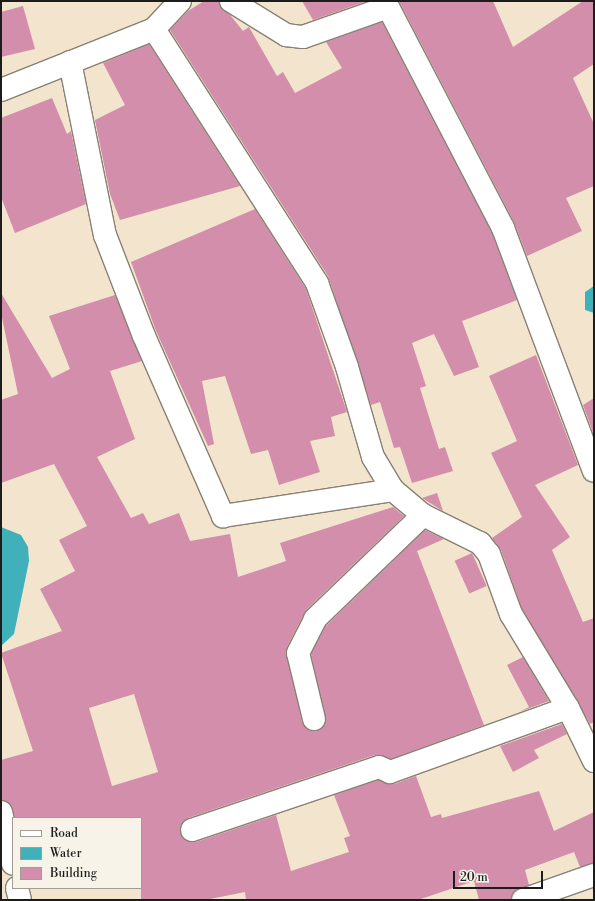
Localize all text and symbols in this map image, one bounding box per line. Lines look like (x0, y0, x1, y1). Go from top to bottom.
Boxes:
legend (12, 817, 142, 889)
text: Road (50, 826, 78, 841)
text: Water (50, 846, 82, 861)
scale bar (455, 863, 545, 889)
text: Building (50, 866, 97, 881)
text: 20 m (460, 870, 488, 885)

